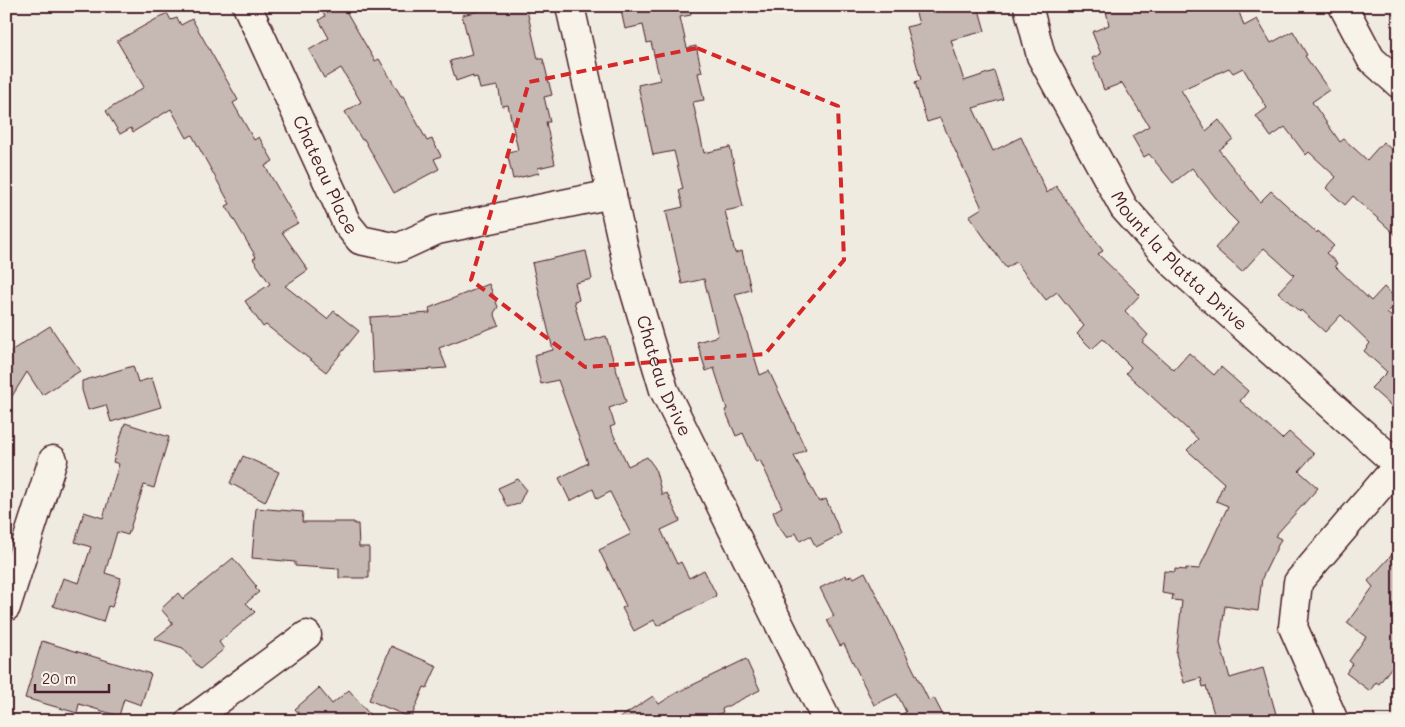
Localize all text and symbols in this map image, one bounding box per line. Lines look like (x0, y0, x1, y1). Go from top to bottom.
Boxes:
street label: Chateau Place (288, 111, 364, 239)
street label: Mount la Platta Drive (1106, 186, 1253, 335)
street label: Chateau Drive (631, 312, 698, 440)
scale bar (35, 662, 109, 694)
text: 20 m (42, 668, 76, 688)

